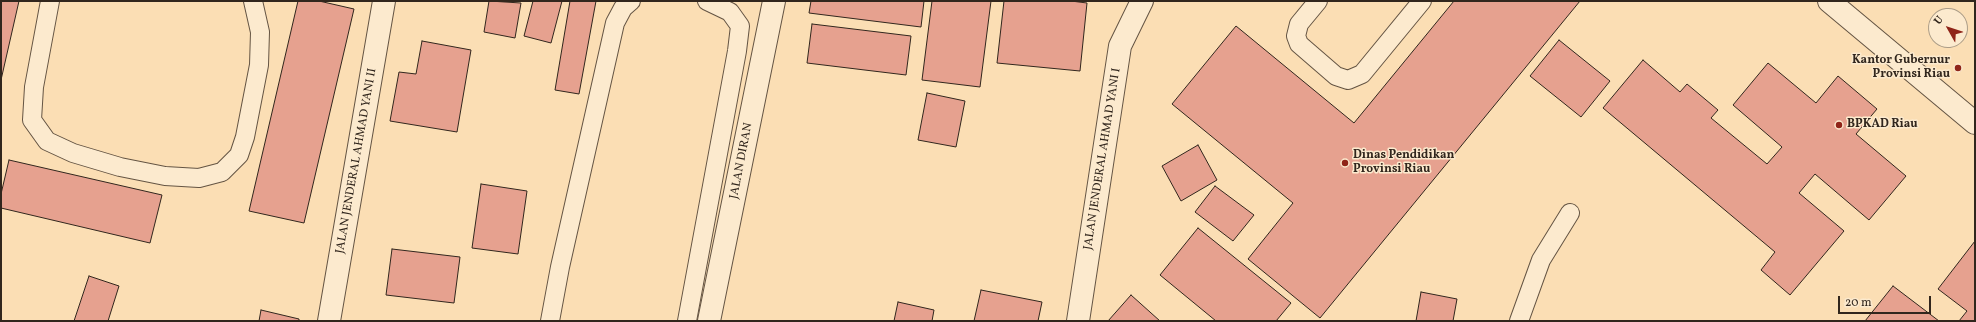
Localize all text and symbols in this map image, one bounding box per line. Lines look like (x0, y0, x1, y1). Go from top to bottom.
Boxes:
north arrow (1928, 8, 1968, 48)
text: U (1931, 13, 1947, 28)
place label: Kantor Gubernur Provinsi Riau (1852, 54, 1950, 82)
marker: Kantor Gubernur Provinsi Riau (1953, 63, 1963, 73)
street label: JALAN JENDERAL AHMAD YANI II (334, 67, 380, 255)
street label: JALAN JENDERAL AHMAD YANI I (1082, 67, 1124, 251)
place label: BPKAD Riau (1847, 118, 1918, 132)
marker: BPKAD Riau (1834, 120, 1844, 130)
street label: JALAN DIRAN (728, 122, 756, 200)
place label: Dinas Pendidikan Provinsi Riau (1353, 149, 1454, 177)
marker: Dinas Pendidikan Provinsi Riau (1340, 158, 1350, 168)
scale bar (1840, 288, 1933, 314)
text: 20 m (1845, 295, 1872, 311)

